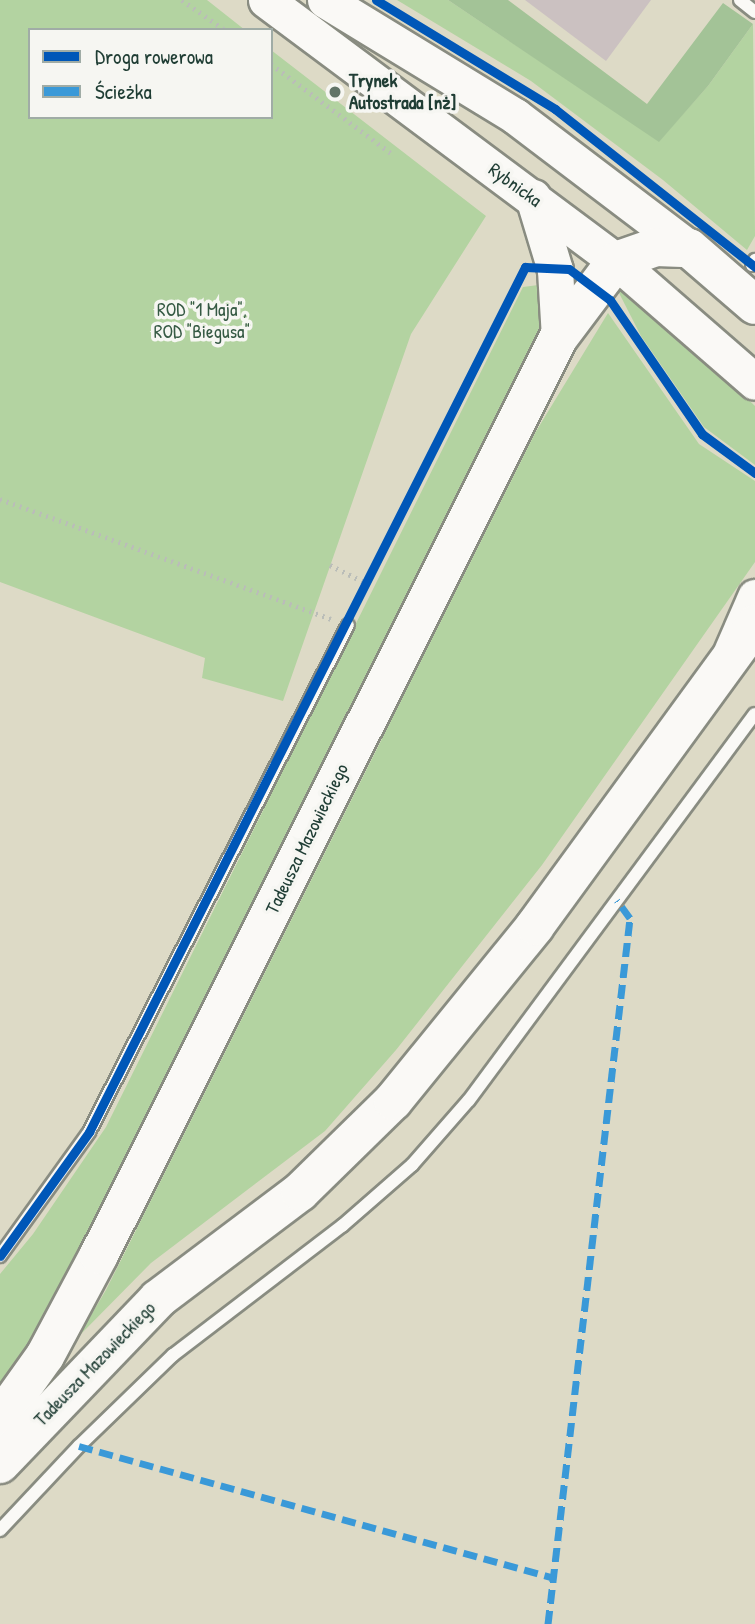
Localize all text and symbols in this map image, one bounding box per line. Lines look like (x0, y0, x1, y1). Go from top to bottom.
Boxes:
legend (28, 28, 273, 119)
text: Droga rowerowa (95, 42, 213, 71)
place label: Trynek Autostrada [nż] (349, 70, 456, 114)
text: Ścieżka (95, 77, 152, 106)
marker: Trynek Autostrada [nż] (327, 84, 343, 100)
street label: Rybnicka (484, 158, 546, 212)
park label: ROD "1 Maja", ROD "Biegusa" (154, 299, 250, 343)
street label: Tadeusza Mazowieckiego (261, 760, 353, 918)
street label: Tadeusza Mazowieckiego (30, 1297, 160, 1431)

